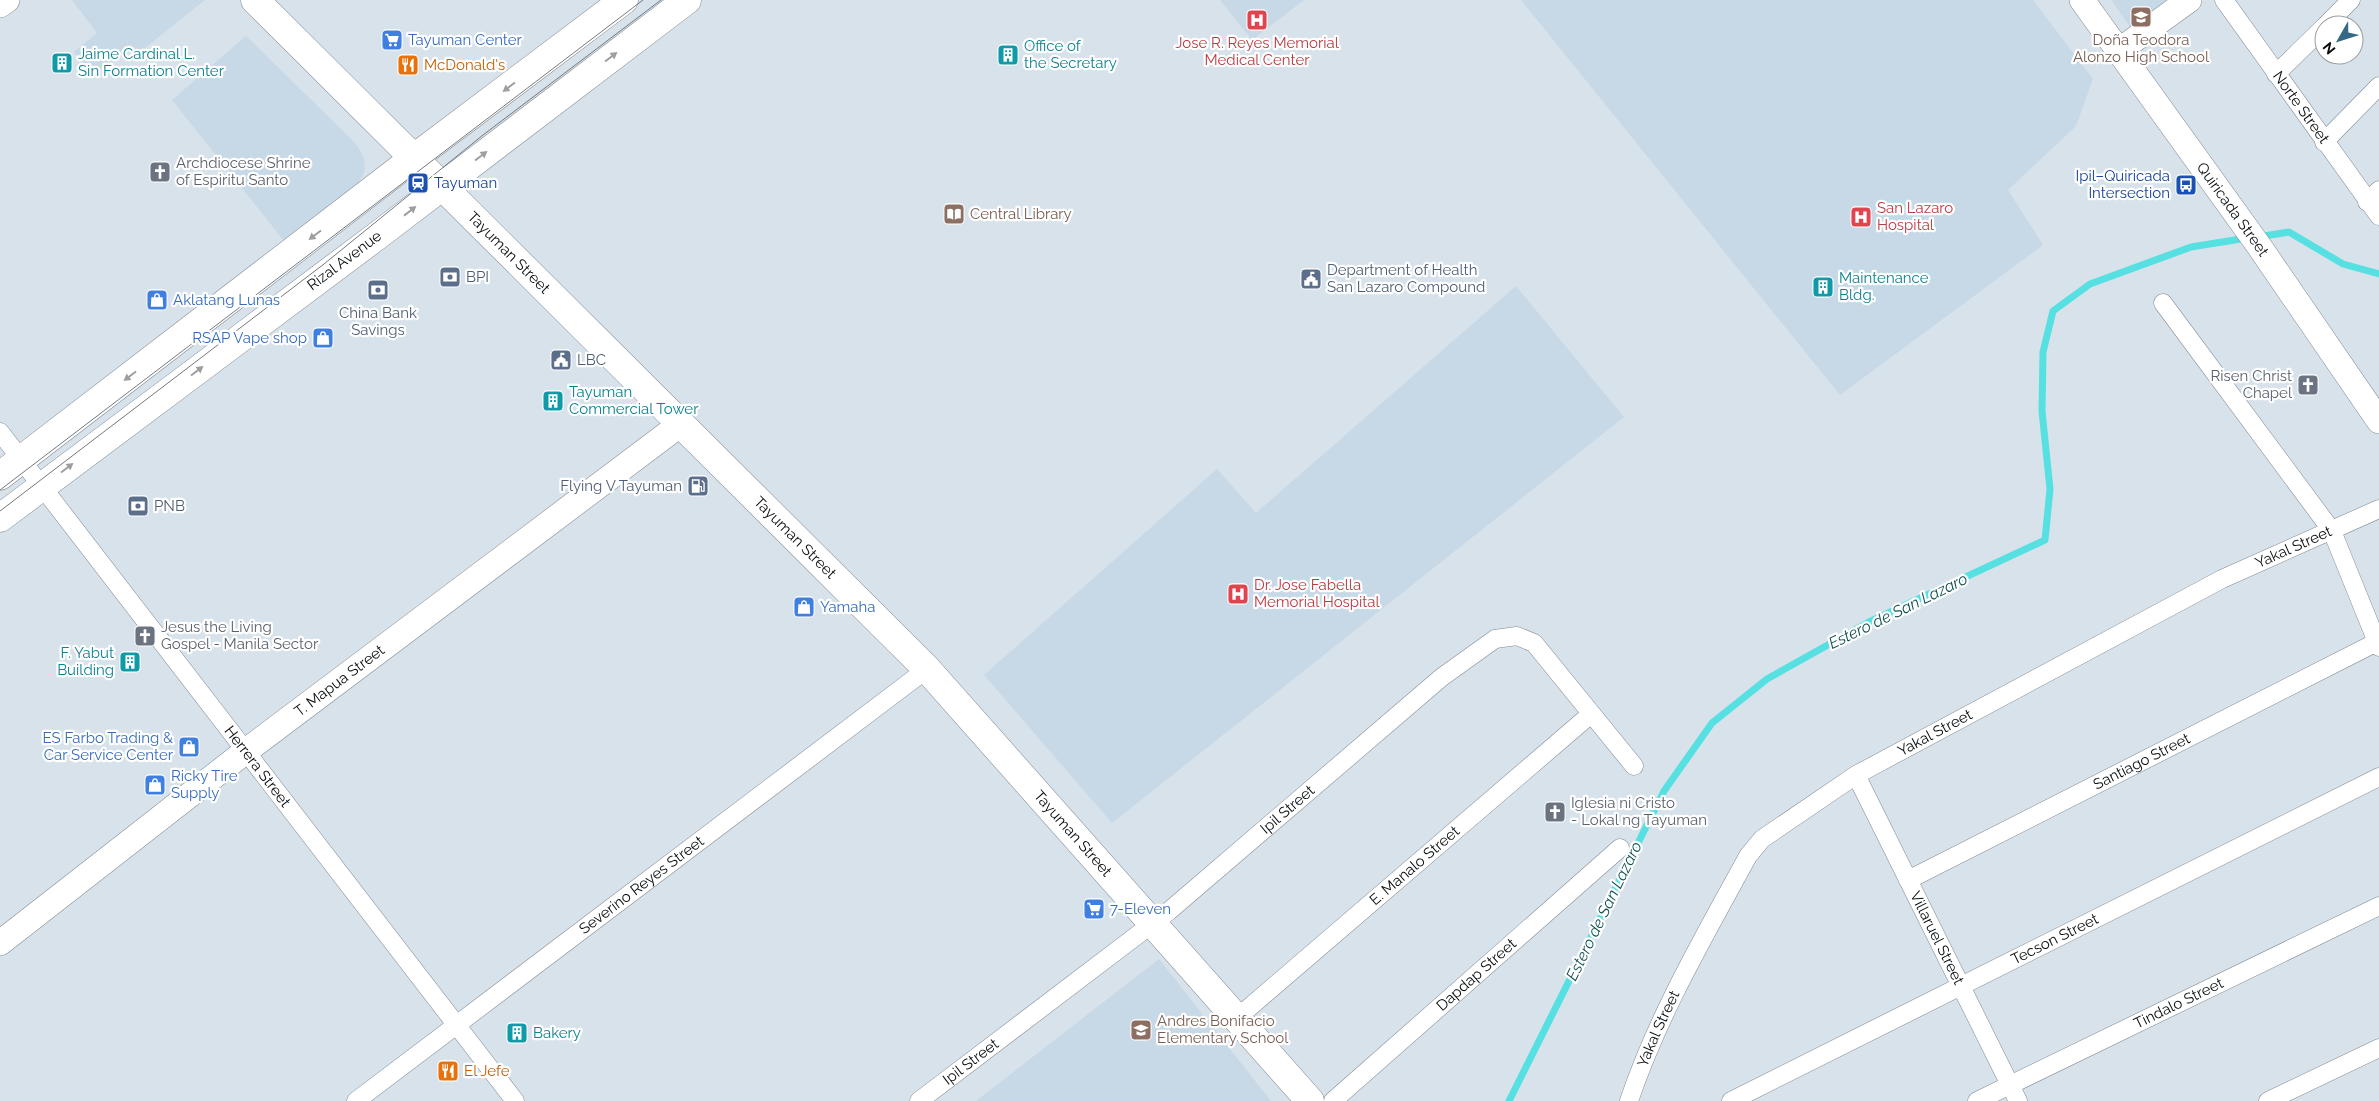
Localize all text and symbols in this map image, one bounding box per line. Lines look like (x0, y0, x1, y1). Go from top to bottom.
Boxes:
school or university icon: Doña Teodora Alonzo High School (2129, 5, 2153, 29)
hospital icon: Jose R. Reyes Memorial Medical Center (1245, 8, 1269, 32)
north arrow (2314, 15, 2364, 65)
supermarket icon: Tayuman Center (380, 28, 404, 52)
place label: Tayuman Center (408, 31, 523, 49)
place label: Doña Teodora Alonzo High School (2073, 31, 2210, 66)
place label: Jose R. Reyes Memorial Medical Center (1175, 34, 1340, 69)
place label: Office of the Secretary (1024, 37, 1117, 72)
text: N (2319, 39, 2338, 57)
building icon: Office of the Secretary (996, 43, 1020, 67)
place label: Jaime Cardinal L. Sin Formation Center (78, 45, 225, 80)
building icon: Jaime Cardinal L. Sin Formation Center (50, 51, 74, 75)
one-way arrow (604, 52, 618, 62)
restaurant icon: McDonald's (396, 53, 420, 77)
place label: McDonald's (424, 56, 505, 74)
street label: Norte Street (2269, 68, 2333, 147)
one-way arrow (503, 81, 516, 92)
one-way arrow (474, 151, 488, 161)
place label: Archdiocese Shrine of Espiritu Santo (176, 154, 311, 189)
street label: Quiricada Street (2193, 159, 2272, 260)
church icon: Archdiocese Shrine of Espiritu Santo (148, 160, 172, 184)
place label: Ipil–Quiricada Intersection (2076, 167, 2170, 202)
station icon: Tayuman (406, 171, 430, 195)
bus stop icon: Ipil–Quiricada Intersection (2174, 173, 2198, 197)
place label: Tayuman (434, 174, 497, 192)
place label: San Lazaro Hospital (1877, 199, 1953, 234)
library icon: Central Library (942, 202, 966, 226)
one-way arrow (403, 205, 416, 216)
place label: Central Library (970, 205, 1072, 223)
hospital icon: San Lazaro Hospital (1849, 205, 1873, 229)
street label: Tayuman Street (464, 208, 554, 297)
street label: Rizal Avenue (304, 227, 385, 294)
one-way arrow (309, 229, 322, 240)
place label: Department of Health San Lazaro Compound (1327, 261, 1485, 296)
bank icon: BPI (438, 265, 462, 289)
public building icon: Department of Health San Lazaro Compound (1299, 267, 1323, 291)
place label: BPI (466, 268, 489, 286)
place label: Maintenance Bldg. (1839, 269, 1929, 304)
building icon: Maintenance Bldg. (1811, 275, 1835, 299)
bank icon: China Bank Savings (366, 278, 390, 302)
shop icon: Aklatang Lunas (145, 288, 169, 312)
place label: Aklatang Lunas (173, 291, 280, 309)
place label: China Bank Savings (339, 304, 417, 339)
shop icon: RSAP Vape shop (311, 326, 335, 350)
place label: RSAP Vape shop (192, 329, 307, 347)
public building icon: LBC (549, 348, 573, 372)
place label: LBC (577, 351, 606, 369)
one-way arrow (190, 366, 204, 376)
place label: Risen Christ Chapel (2211, 367, 2293, 402)
one-way arrow (123, 371, 137, 381)
church icon: Risen Christ Chapel (2296, 373, 2320, 397)
place label: Tayuman Commercial Tower (569, 383, 699, 418)
building icon: Tayuman Commercial Tower (541, 389, 565, 413)
one-way arrow (60, 463, 74, 473)
fuel station icon: Flying V Tayuman (686, 474, 710, 498)
place label: Flying V Tayuman (560, 477, 682, 495)
street label: Tayuman Street (750, 493, 840, 582)
bank icon: PNB (126, 494, 150, 518)
place label: PNB (154, 497, 185, 515)
street label: Yakal Street (2253, 522, 2335, 572)
water label: Estero de San Lazaro (1825, 569, 1971, 653)
place label: Dr. Jose Fabella Memorial Hospital (1254, 576, 1381, 611)
hospital icon: Dr. Jose Fabella Memorial Hospital (1226, 582, 1250, 606)
shop icon: Yamaha (792, 595, 816, 619)
place label: Yamaha (820, 598, 875, 616)
place label: Jesus the Living Gospel - Manila Sector (161, 618, 319, 653)
church icon: Jesus the Living Gospel - Manila Sector (133, 624, 157, 648)
street label: T. Mapua Street (291, 641, 388, 720)
place label: F. Yabut Building (57, 644, 114, 679)
building icon: F. Yabut Building (118, 650, 142, 674)
street label: Yakal Street (1895, 705, 1975, 760)
street label: Herrera Street (220, 722, 294, 811)
place label: ES Farbo Trading & Car Service Center (42, 729, 174, 764)
street label: Santiago Street (2090, 729, 2193, 793)
shop icon: ES Farbo Trading & Car Service Center (177, 735, 201, 759)
place label: Ricky Tire Supply (171, 767, 238, 802)
shop icon: Ricky Tire Supply (143, 773, 167, 797)
street label: Ipil Street (1257, 781, 1318, 838)
street label: Tayuman Street (1030, 787, 1116, 880)
place label: Iglesia ni Cristo - Lokal ng Tayuman (1571, 794, 1707, 829)
church icon: Iglesia ni Cristo - Lokal ng Tayuman (1543, 800, 1567, 824)
street label: E. Manalo Street (1366, 822, 1463, 909)
street label: Severino Reyes Street (576, 832, 707, 938)
water label: Estero de San Lazaro (1562, 838, 1646, 984)
street label: Villaruel Street (1906, 888, 1968, 988)
supermarket icon: 7-Eleven (1082, 897, 1106, 921)
place label: 7-Eleven (1110, 900, 1171, 918)
street label: Tecson Street (2008, 910, 2101, 968)
street label: Dapdap Street (1433, 935, 1520, 1015)
street label: Tindalo Street (2131, 974, 2226, 1033)
street label: Yakal Street (1633, 988, 1683, 1070)
place label: Andres Bonifacio Elementary School (1157, 1012, 1289, 1047)
school or university icon: Andres Bonifacio Elementary School (1129, 1018, 1153, 1042)
building icon: Bakery (505, 1021, 529, 1045)
place label: Bakery (533, 1024, 581, 1042)
street label: Ipil Street (939, 1035, 1002, 1089)
restaurant icon: El Jefe (436, 1059, 460, 1083)
place label: El Jefe (464, 1062, 510, 1080)

